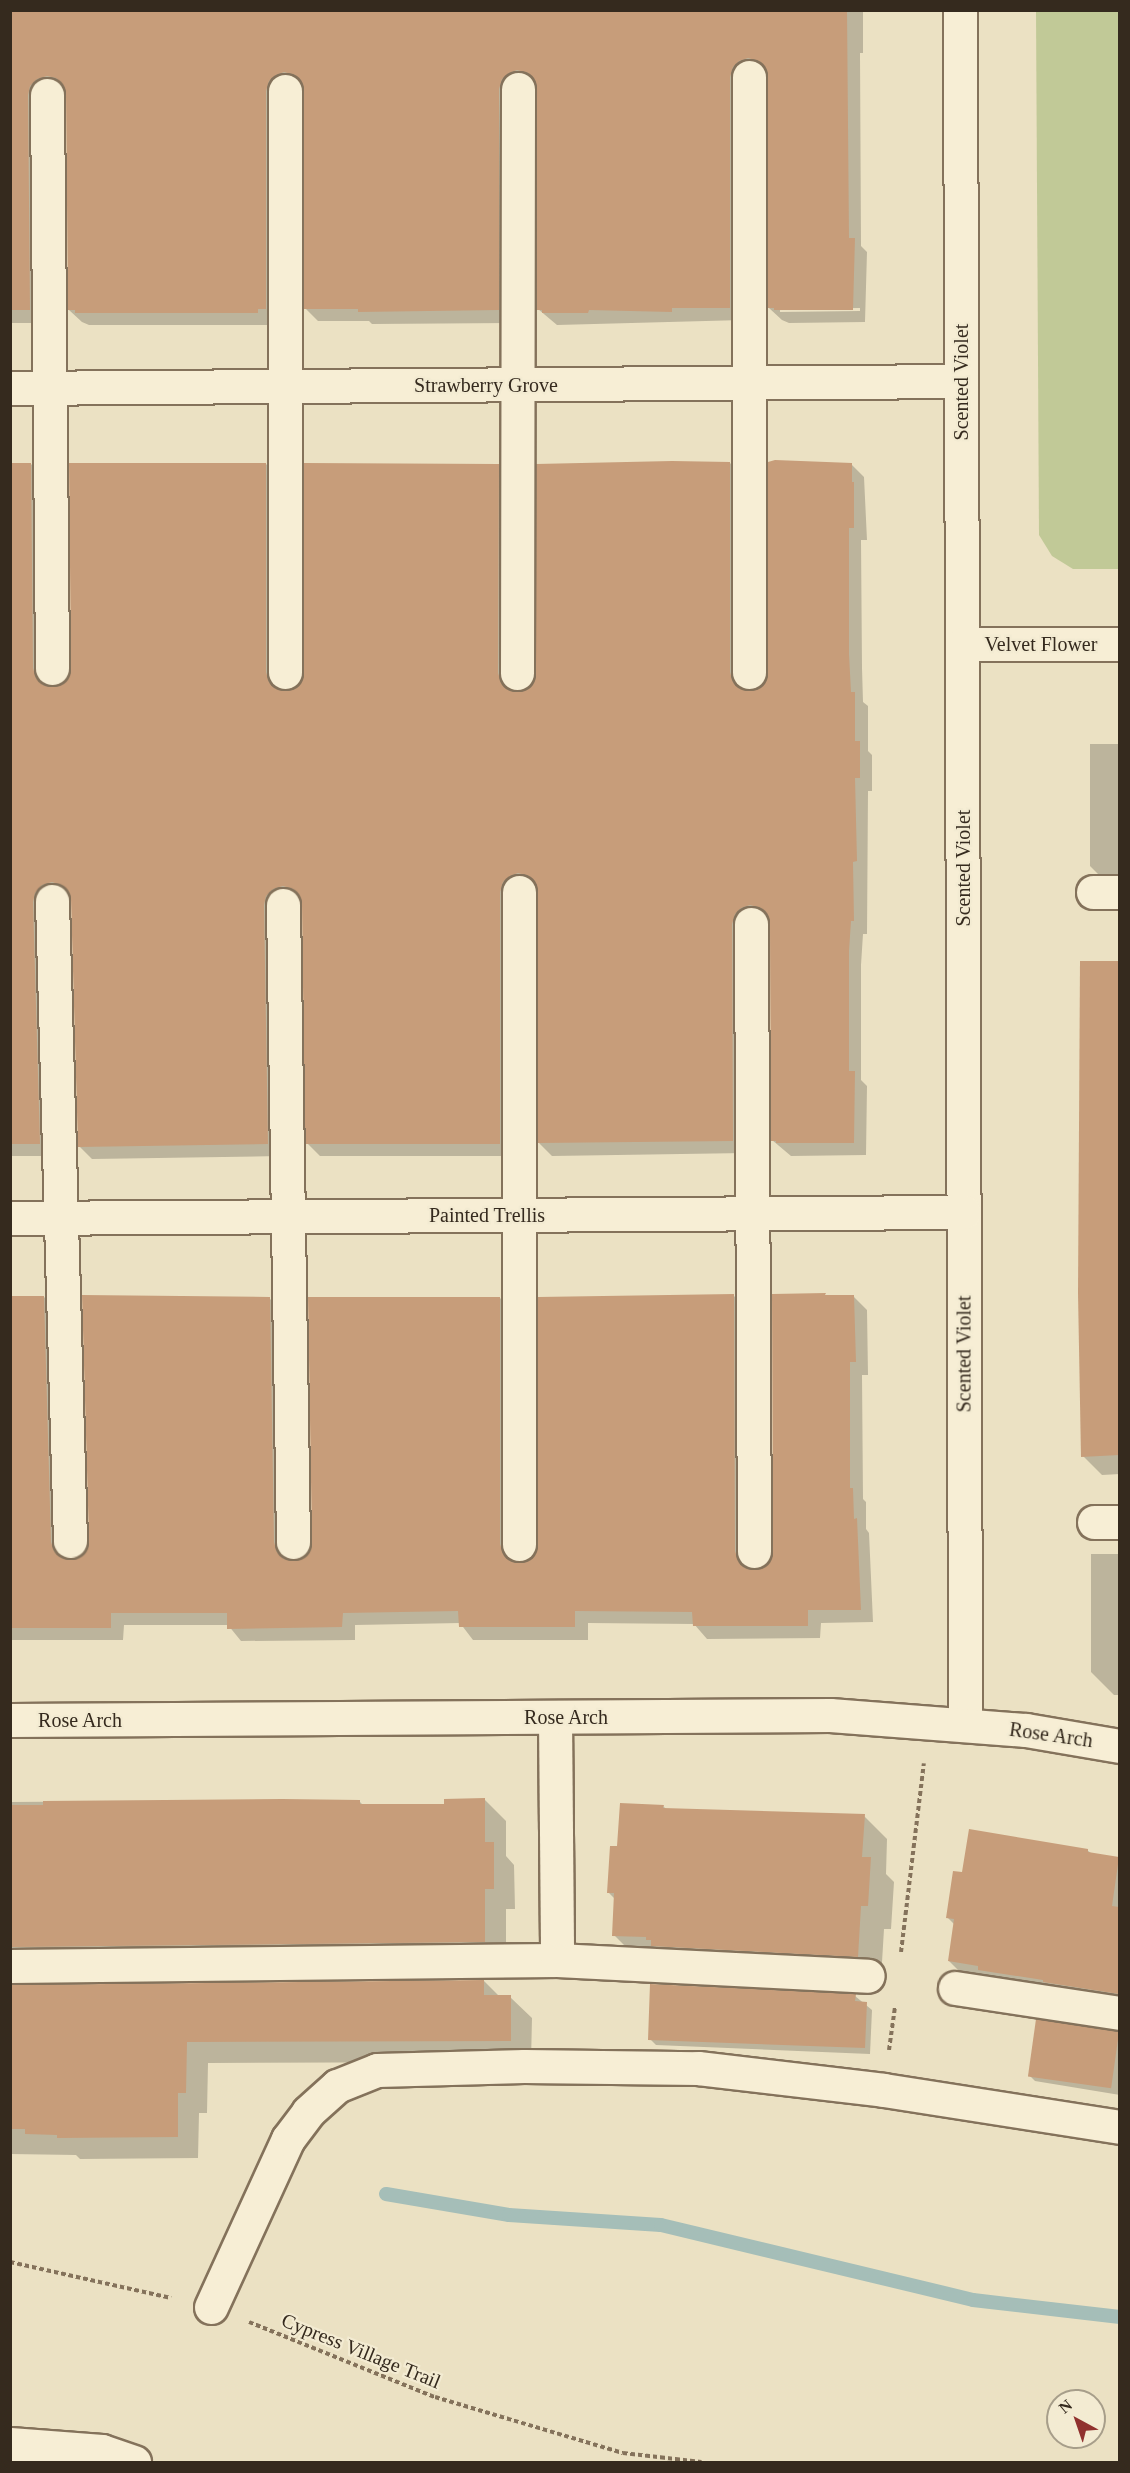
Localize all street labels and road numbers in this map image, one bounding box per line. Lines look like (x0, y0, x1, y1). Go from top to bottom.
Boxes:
street label: Scented Violet (949, 323, 973, 441)
street label: Strawberry Grove (414, 373, 558, 397)
street label: Velvet Flower (985, 632, 1097, 656)
street label: Scented Violet (951, 809, 975, 927)
street label: Painted Trellis (429, 1203, 545, 1227)
street label: Scented Violet (952, 1295, 976, 1413)
street label: Rose Arch (524, 1705, 608, 1729)
street label: Rose Arch (38, 1708, 122, 1732)
street label: Rose Arch (1007, 1717, 1095, 1753)
street label: Cypress Village Trail (278, 2308, 444, 2394)

